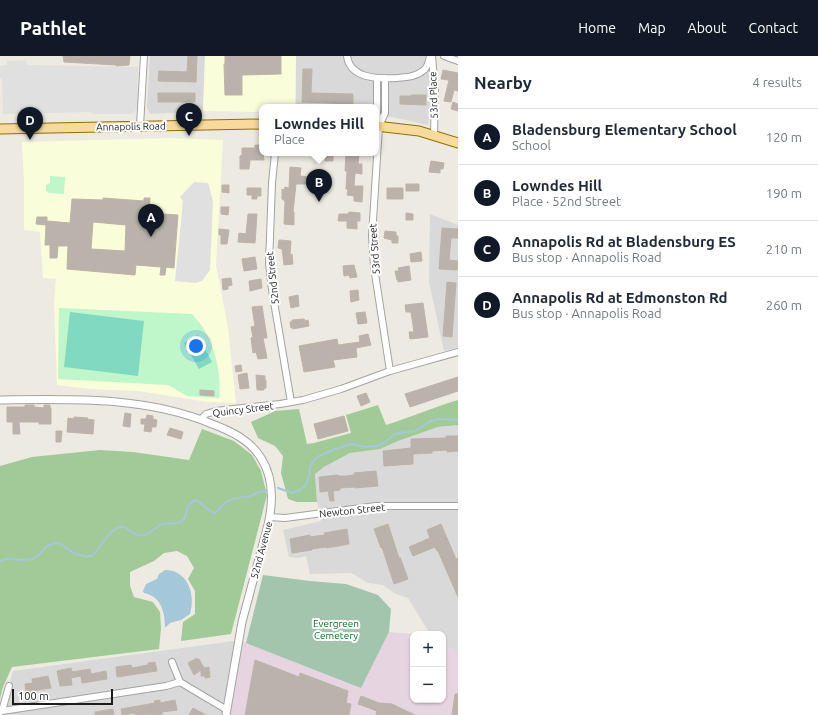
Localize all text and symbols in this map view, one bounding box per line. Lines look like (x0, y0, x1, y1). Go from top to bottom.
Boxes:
text: Pathlet (20, 17, 86, 39)
text: Home (578, 20, 616, 36)
text: Map (638, 20, 666, 36)
text: About (688, 20, 727, 36)
text: Contact (749, 20, 798, 36)
street label: 53rd Place (427, 71, 440, 119)
text: Nearby (474, 73, 532, 92)
text: 4 results (752, 75, 802, 89)
pin: C (176, 103, 202, 136)
popup (259, 104, 379, 156)
pin: D (17, 107, 43, 140)
text: Lowndes Hill (274, 115, 364, 132)
street label: Annapolis Road (96, 120, 166, 133)
text: Bladensburg Elementary School (512, 121, 737, 138)
text: A (482, 130, 492, 144)
text: 120 m (766, 130, 802, 144)
text: Place (274, 132, 305, 146)
text: School (512, 138, 551, 152)
pin: B (306, 169, 332, 202)
text: Lowndes Hill (512, 177, 602, 194)
text: B (483, 186, 491, 200)
text: 190 m (766, 186, 802, 200)
text: Place · 52nd Street (512, 194, 621, 208)
pin: A (138, 204, 164, 237)
street label: 53rd Street (367, 223, 382, 275)
text: Annapolis Rd at Bladensburg ES (512, 233, 736, 250)
text: C (483, 242, 491, 256)
text: 210 m (766, 242, 802, 256)
text: Bus stop · Annapolis Road (512, 250, 662, 264)
street label: 52nd Street (264, 251, 281, 305)
text: Annapolis Rd at Edmonston Rd (512, 289, 728, 306)
text: D (482, 298, 492, 312)
text: 260 m (766, 298, 802, 312)
text: Bus stop · Annapolis Road (512, 306, 662, 320)
your location (186, 336, 206, 356)
street label: Quincy Street (212, 400, 274, 419)
street label: Newton Street (319, 502, 386, 519)
street label: 52nd Avenue (249, 520, 274, 580)
park label: Evergreen Cemetery (313, 618, 359, 641)
map controls (410, 631, 446, 703)
button: + (410, 631, 446, 667)
button: − (410, 667, 446, 703)
scale bar (12, 687, 113, 706)
text: 100 m (18, 690, 49, 702)

